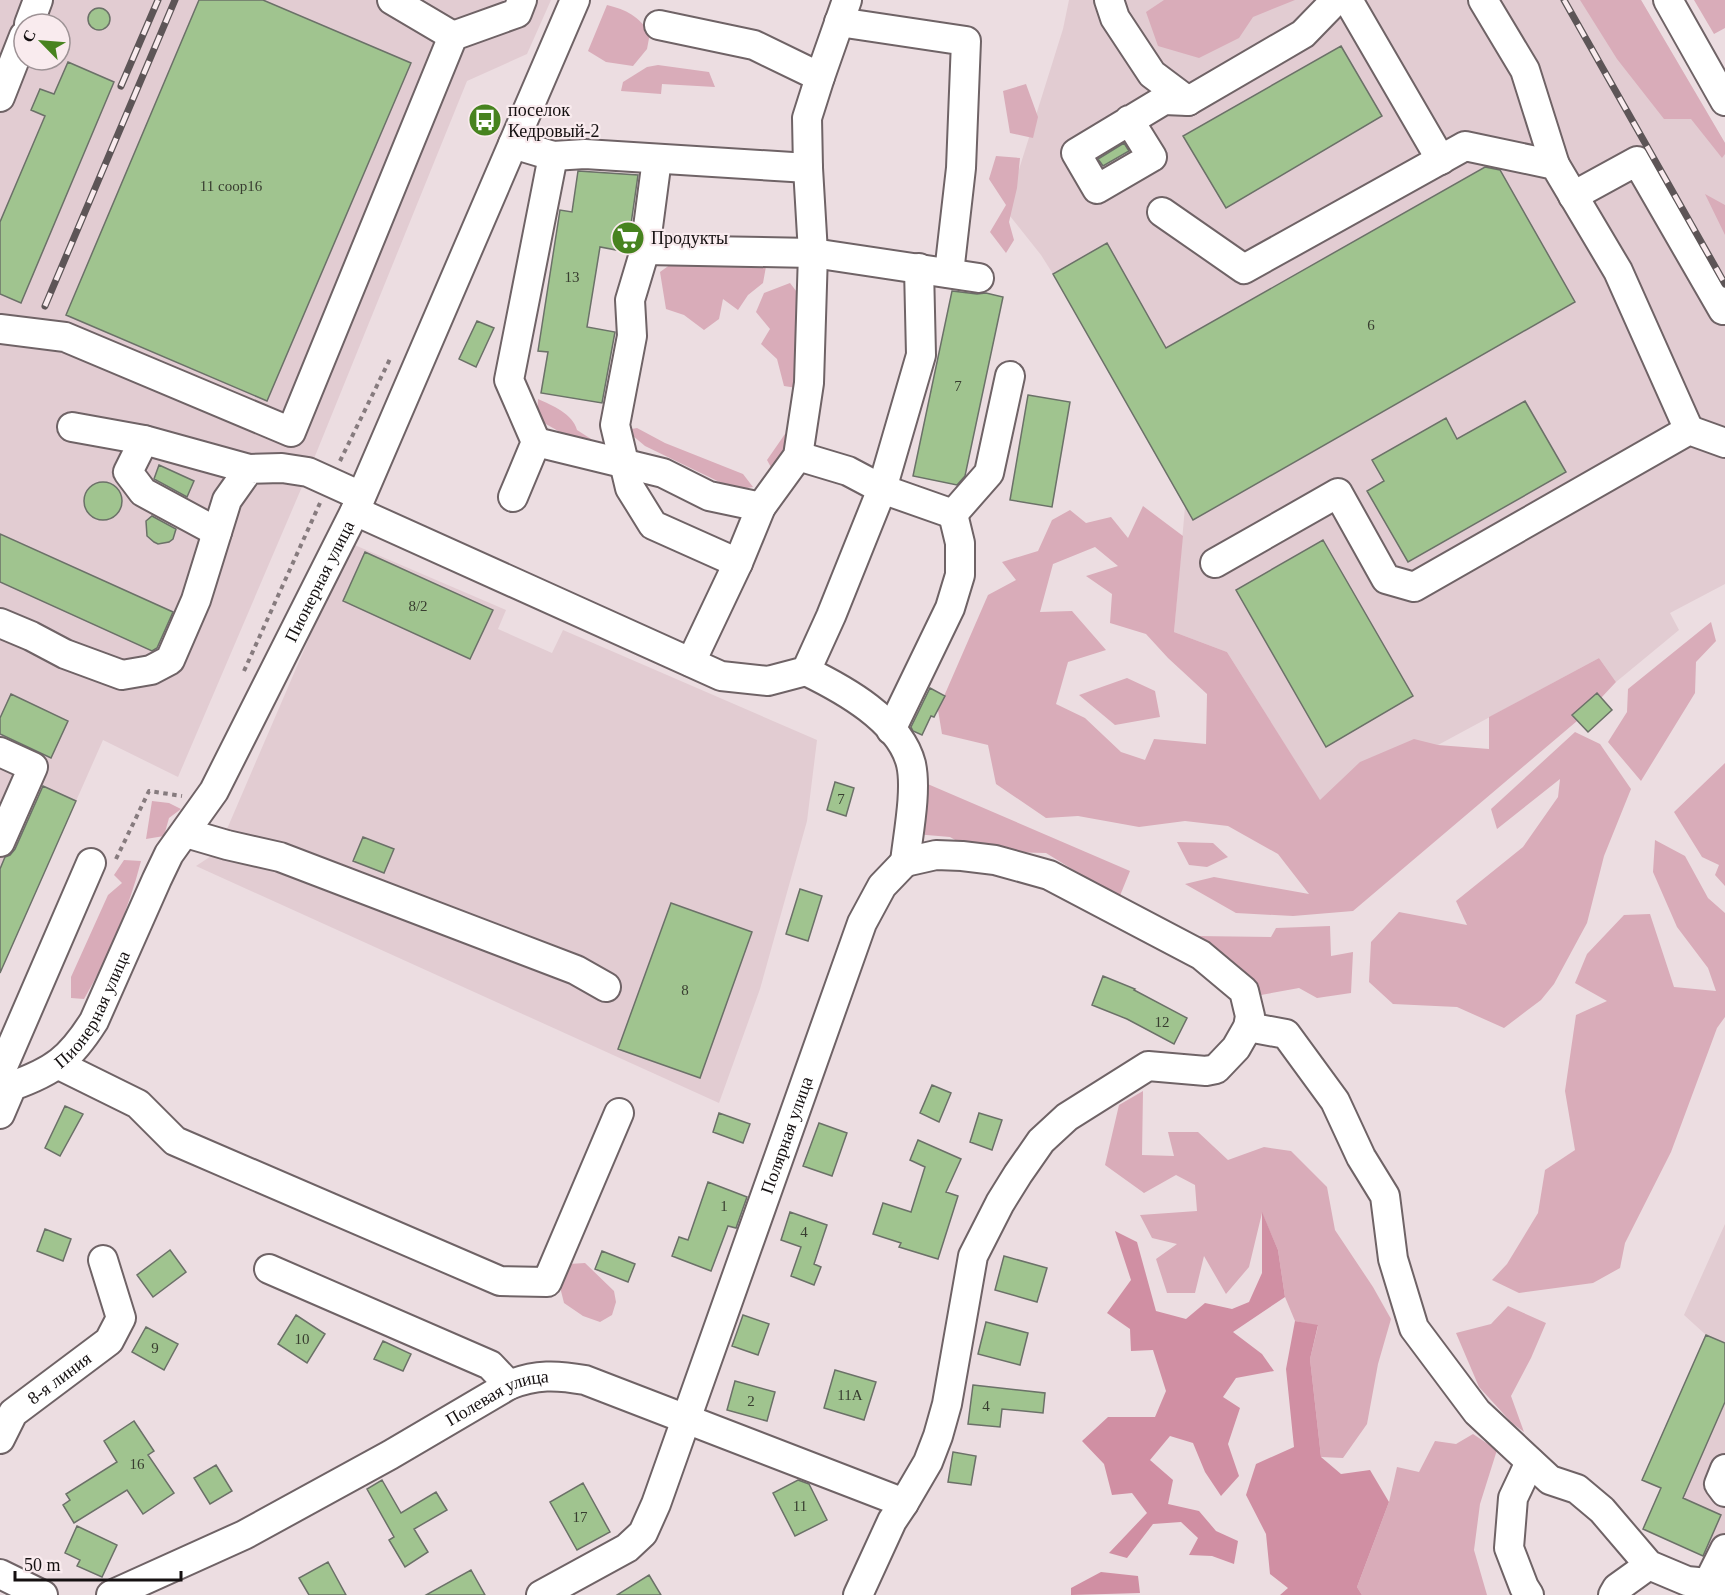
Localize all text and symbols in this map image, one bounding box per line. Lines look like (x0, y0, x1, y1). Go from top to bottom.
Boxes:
north arrow (12, 12, 72, 72)
text: С (19, 27, 39, 45)
place label: поселок Кедровый-2 (508, 100, 599, 141)
bus stop icon: поселок Кедровый-2 (467, 102, 503, 138)
house number: 11 соор16 (200, 178, 263, 194)
supermarket icon: Продукты (610, 220, 646, 256)
place label: Продукты (651, 228, 728, 248)
house number: 13 (565, 269, 580, 285)
house number: 6 (1367, 317, 1375, 333)
house number: 7 (954, 378, 962, 394)
street label: Пионерная улица (281, 517, 358, 645)
house number: 8/2 (408, 598, 428, 614)
house number: 7 (837, 791, 845, 807)
street label: Пионерная улица (51, 948, 134, 1072)
house number: 8 (681, 982, 689, 998)
house number: 12 (1155, 1014, 1170, 1030)
street label: Полярная улица (757, 1074, 817, 1196)
house number: 1 (720, 1198, 728, 1214)
house number: 4 (800, 1224, 808, 1240)
house number: 10 (295, 1331, 310, 1347)
house number: 9 (151, 1340, 159, 1356)
street label: 8-я линия (24, 1348, 95, 1408)
street label: Полевая улица (442, 1366, 549, 1430)
house number: 11А (837, 1387, 863, 1403)
house number: 2 (747, 1393, 755, 1409)
house number: 4 (982, 1398, 990, 1414)
house number: 16 (130, 1456, 145, 1472)
house number: 11 (793, 1498, 807, 1514)
house number: 17 (573, 1509, 588, 1525)
scale bar (15, 1544, 182, 1582)
text: 50 m (24, 1555, 61, 1575)

